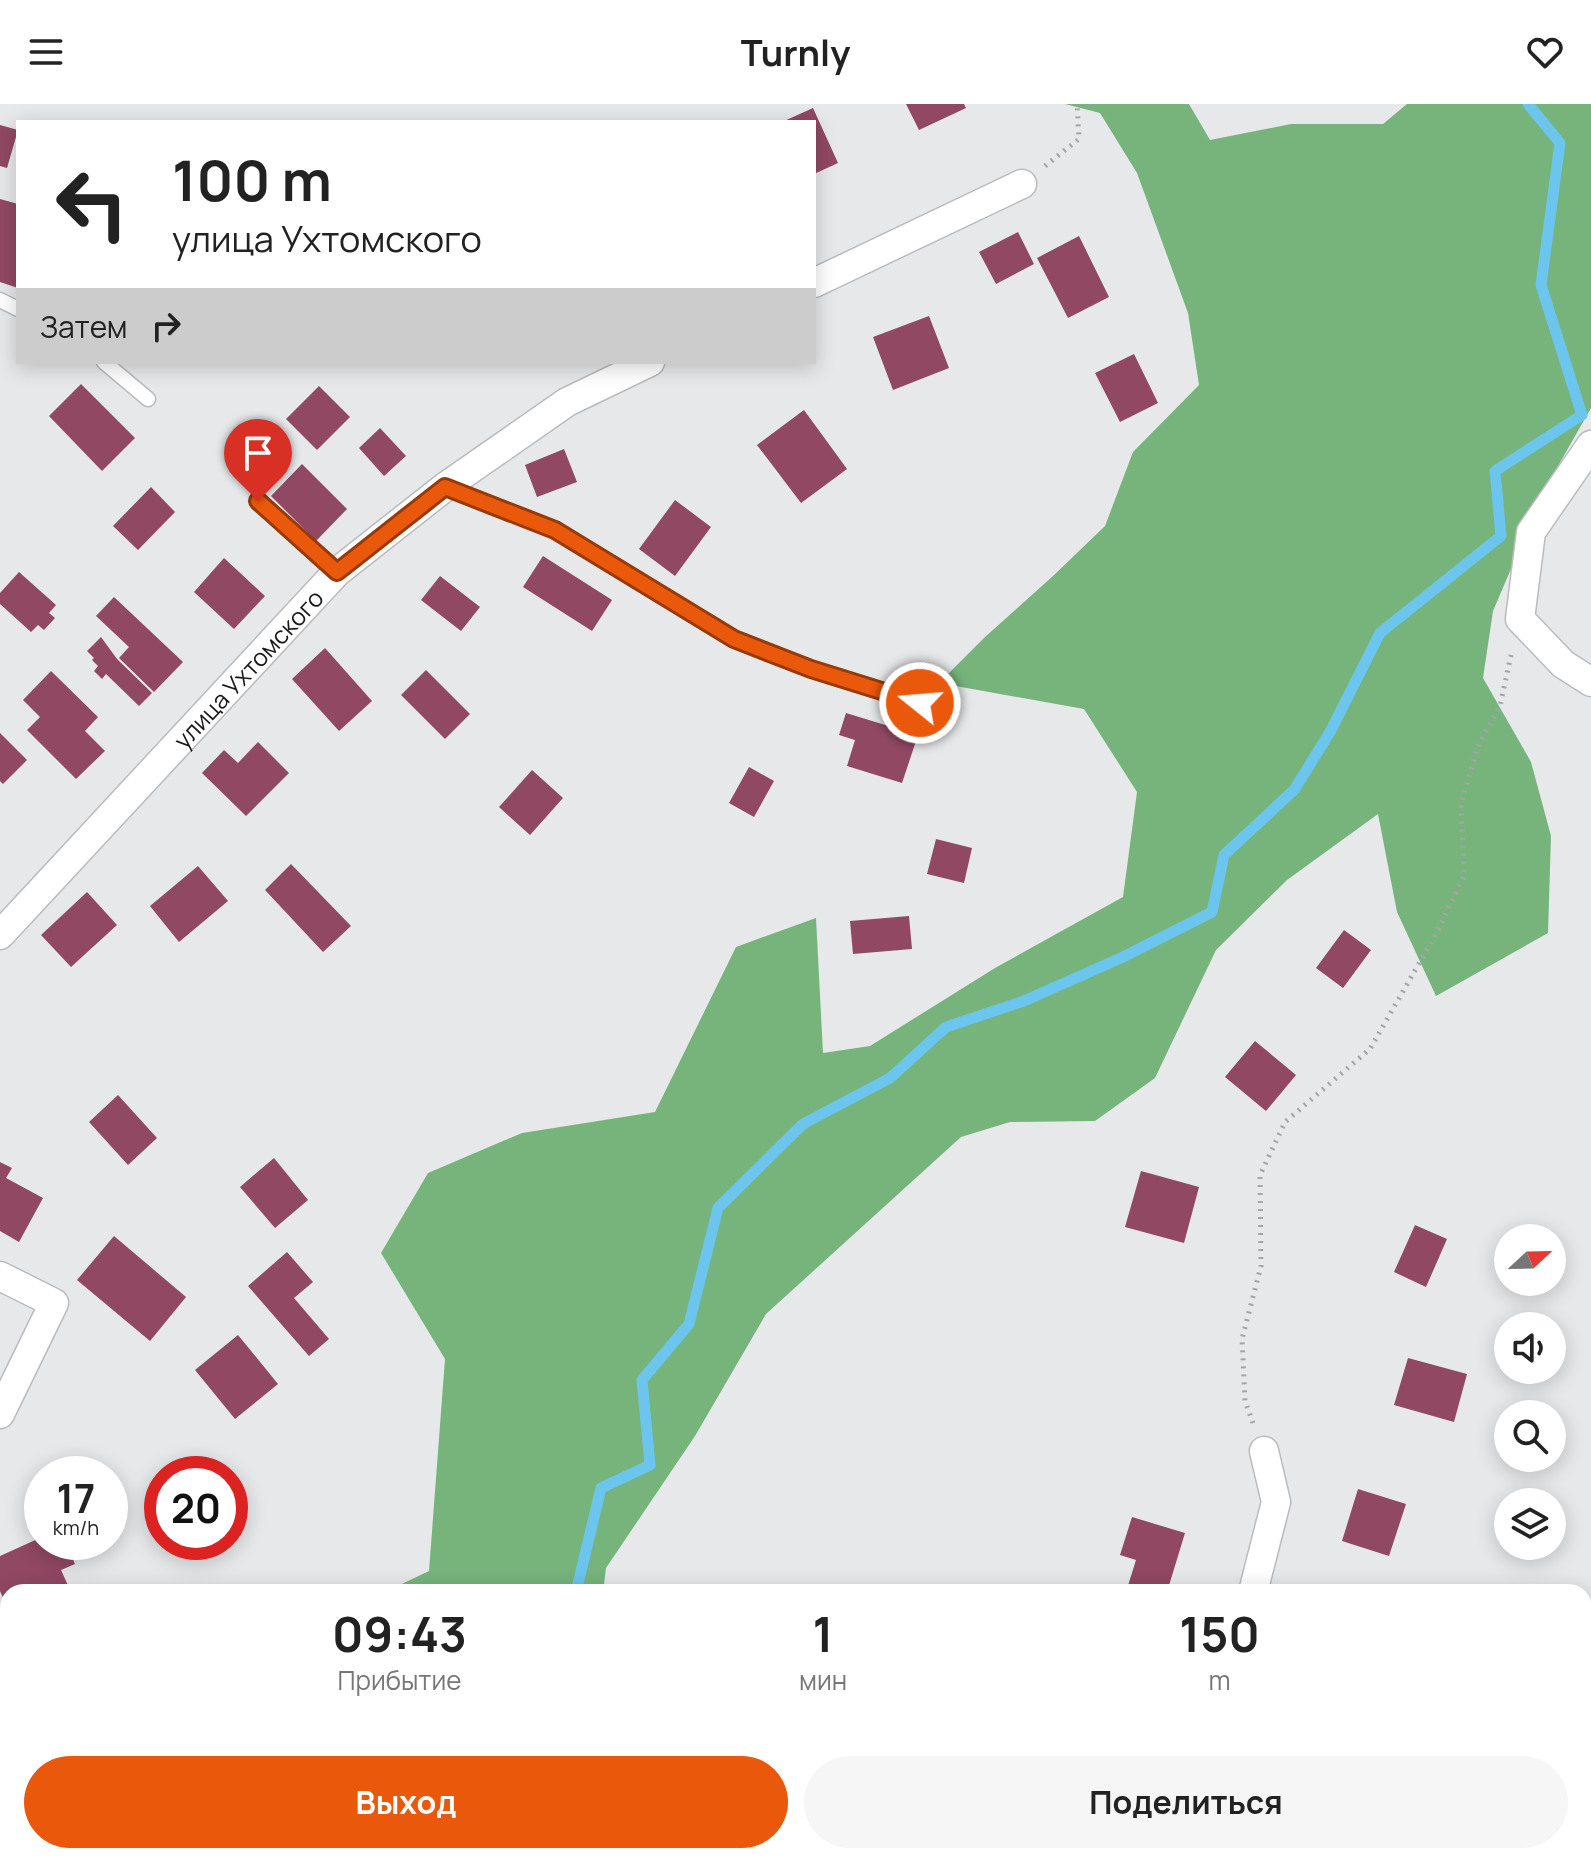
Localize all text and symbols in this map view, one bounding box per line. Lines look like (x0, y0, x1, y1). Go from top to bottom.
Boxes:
text: Turnly (741, 28, 850, 77)
icon: menu (24, 30, 68, 74)
icon: heart (1523, 30, 1567, 74)
text: 100 m (172, 141, 332, 218)
icon: left (40, 152, 144, 256)
text: улица Ухтомского (172, 214, 482, 263)
icon: right (144, 304, 188, 348)
text: Затем (40, 306, 128, 347)
pin (224, 419, 292, 501)
icon: arrive (236, 431, 280, 475)
street label: улица Ухтомского (165, 581, 330, 755)
position arrow (878, 661, 962, 745)
north arrow (1494, 1224, 1566, 1296)
map controls (1494, 1224, 1566, 1560)
button: sound (1494, 1312, 1566, 1384)
button: search (1494, 1400, 1566, 1472)
speed limit sign: 20 (144, 1456, 248, 1560)
text: 17 (57, 1470, 95, 1525)
button: layers (1494, 1488, 1566, 1560)
text: km/h (53, 1514, 99, 1541)
text: 09:43 (332, 1601, 467, 1666)
text: 1 (813, 1601, 834, 1666)
text: 150 (1179, 1601, 1260, 1666)
text: Прибытие (338, 1662, 461, 1698)
text: мин (799, 1662, 847, 1698)
text: m (1209, 1662, 1231, 1698)
button: Выход (24, 1756, 788, 1848)
button: Поделиться (804, 1756, 1568, 1848)

